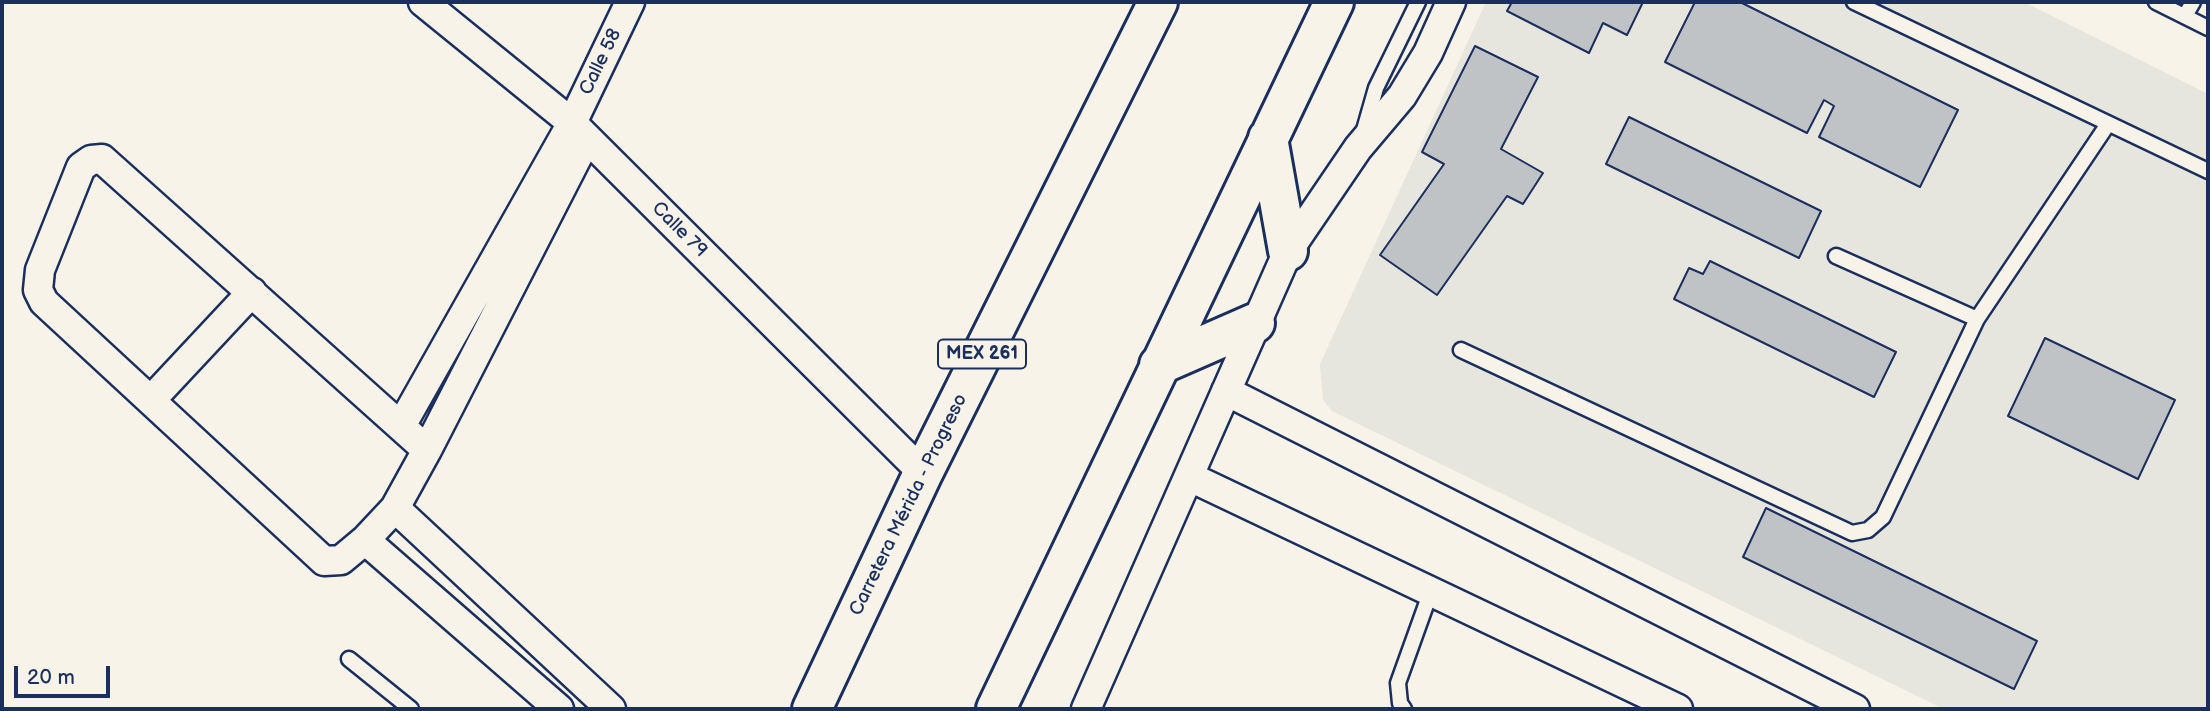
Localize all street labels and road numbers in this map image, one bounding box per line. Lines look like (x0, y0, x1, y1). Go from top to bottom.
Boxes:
street label: Calle 58 (575, 25, 627, 99)
street label: Calle 79 (646, 197, 712, 263)
road number: MEX 261 (938, 340, 1026, 368)
street label: Carretera Mérida - Progreso (845, 390, 973, 620)

